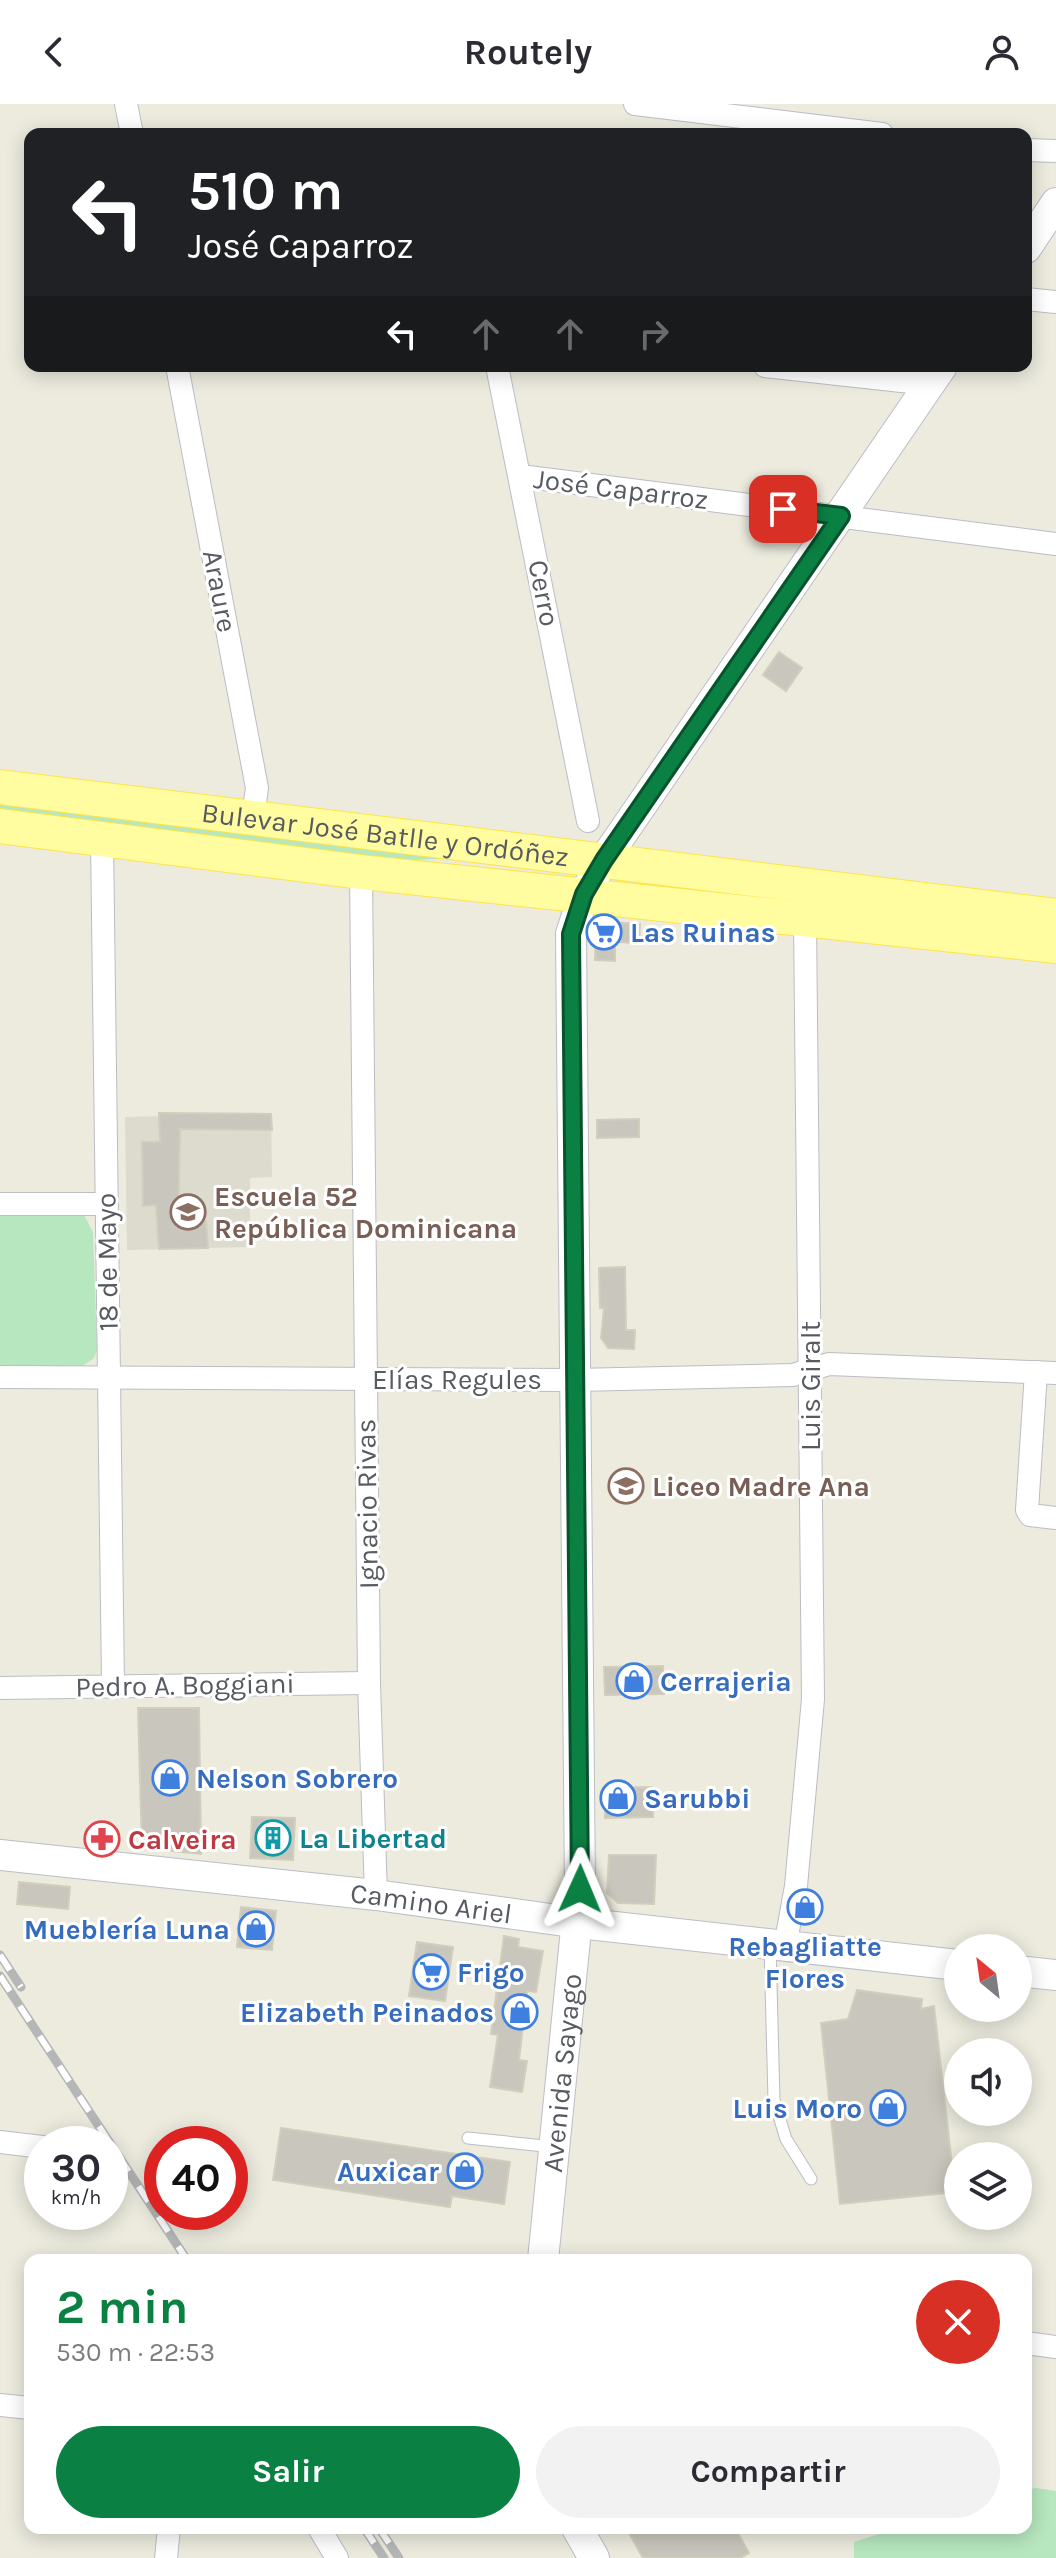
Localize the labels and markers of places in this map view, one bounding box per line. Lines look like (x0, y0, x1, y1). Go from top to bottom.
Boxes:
pin (749, 475, 817, 543)
supermarket icon: Las Ruinas (585, 913, 623, 951)
place label: Las Ruinas (630, 916, 775, 949)
place label: Escuela 52 República Dominicana (214, 1180, 517, 1245)
school or university icon: Escuela 52 República Dominicana (169, 1193, 207, 1231)
school or university icon: Liceo Madre Ana (607, 1467, 645, 1505)
place label: Liceo Madre Ana (652, 1470, 870, 1503)
shop icon: Cerrajeria (615, 1662, 653, 1700)
place label: Cerrajeria (660, 1665, 792, 1698)
shop icon: Nelson Sobrero (151, 1759, 189, 1797)
place label: Nelson Sobrero (196, 1762, 398, 1795)
shop icon: Sarubbi (599, 1779, 637, 1817)
place label: Sarubbi (644, 1782, 750, 1815)
building icon: La Libertad (254, 1819, 292, 1857)
pharmacy icon: Calveira (83, 1820, 121, 1858)
place label: La Libertad (299, 1822, 447, 1855)
place label: Calveira (128, 1823, 237, 1856)
shop icon: Rebagliatte Flores (786, 1888, 824, 1926)
shop icon: Mueblería Luna (237, 1910, 275, 1948)
place label: Mueblería Luna (24, 1913, 230, 1946)
place label: Rebagliatte Flores (728, 1930, 882, 1995)
supermarket icon: Frigo (412, 1953, 450, 1991)
place label: Frigo (457, 1956, 525, 1989)
shop icon: Elizabeth Peinados (501, 1993, 539, 2031)
place label: Elizabeth Peinados (240, 1996, 494, 2029)
shop icon: Luis Moro (869, 2089, 907, 2127)
place label: Luis Moro (732, 2092, 862, 2125)
shop icon: Auxicar (446, 2152, 484, 2190)
place label: Auxicar (337, 2155, 439, 2188)

